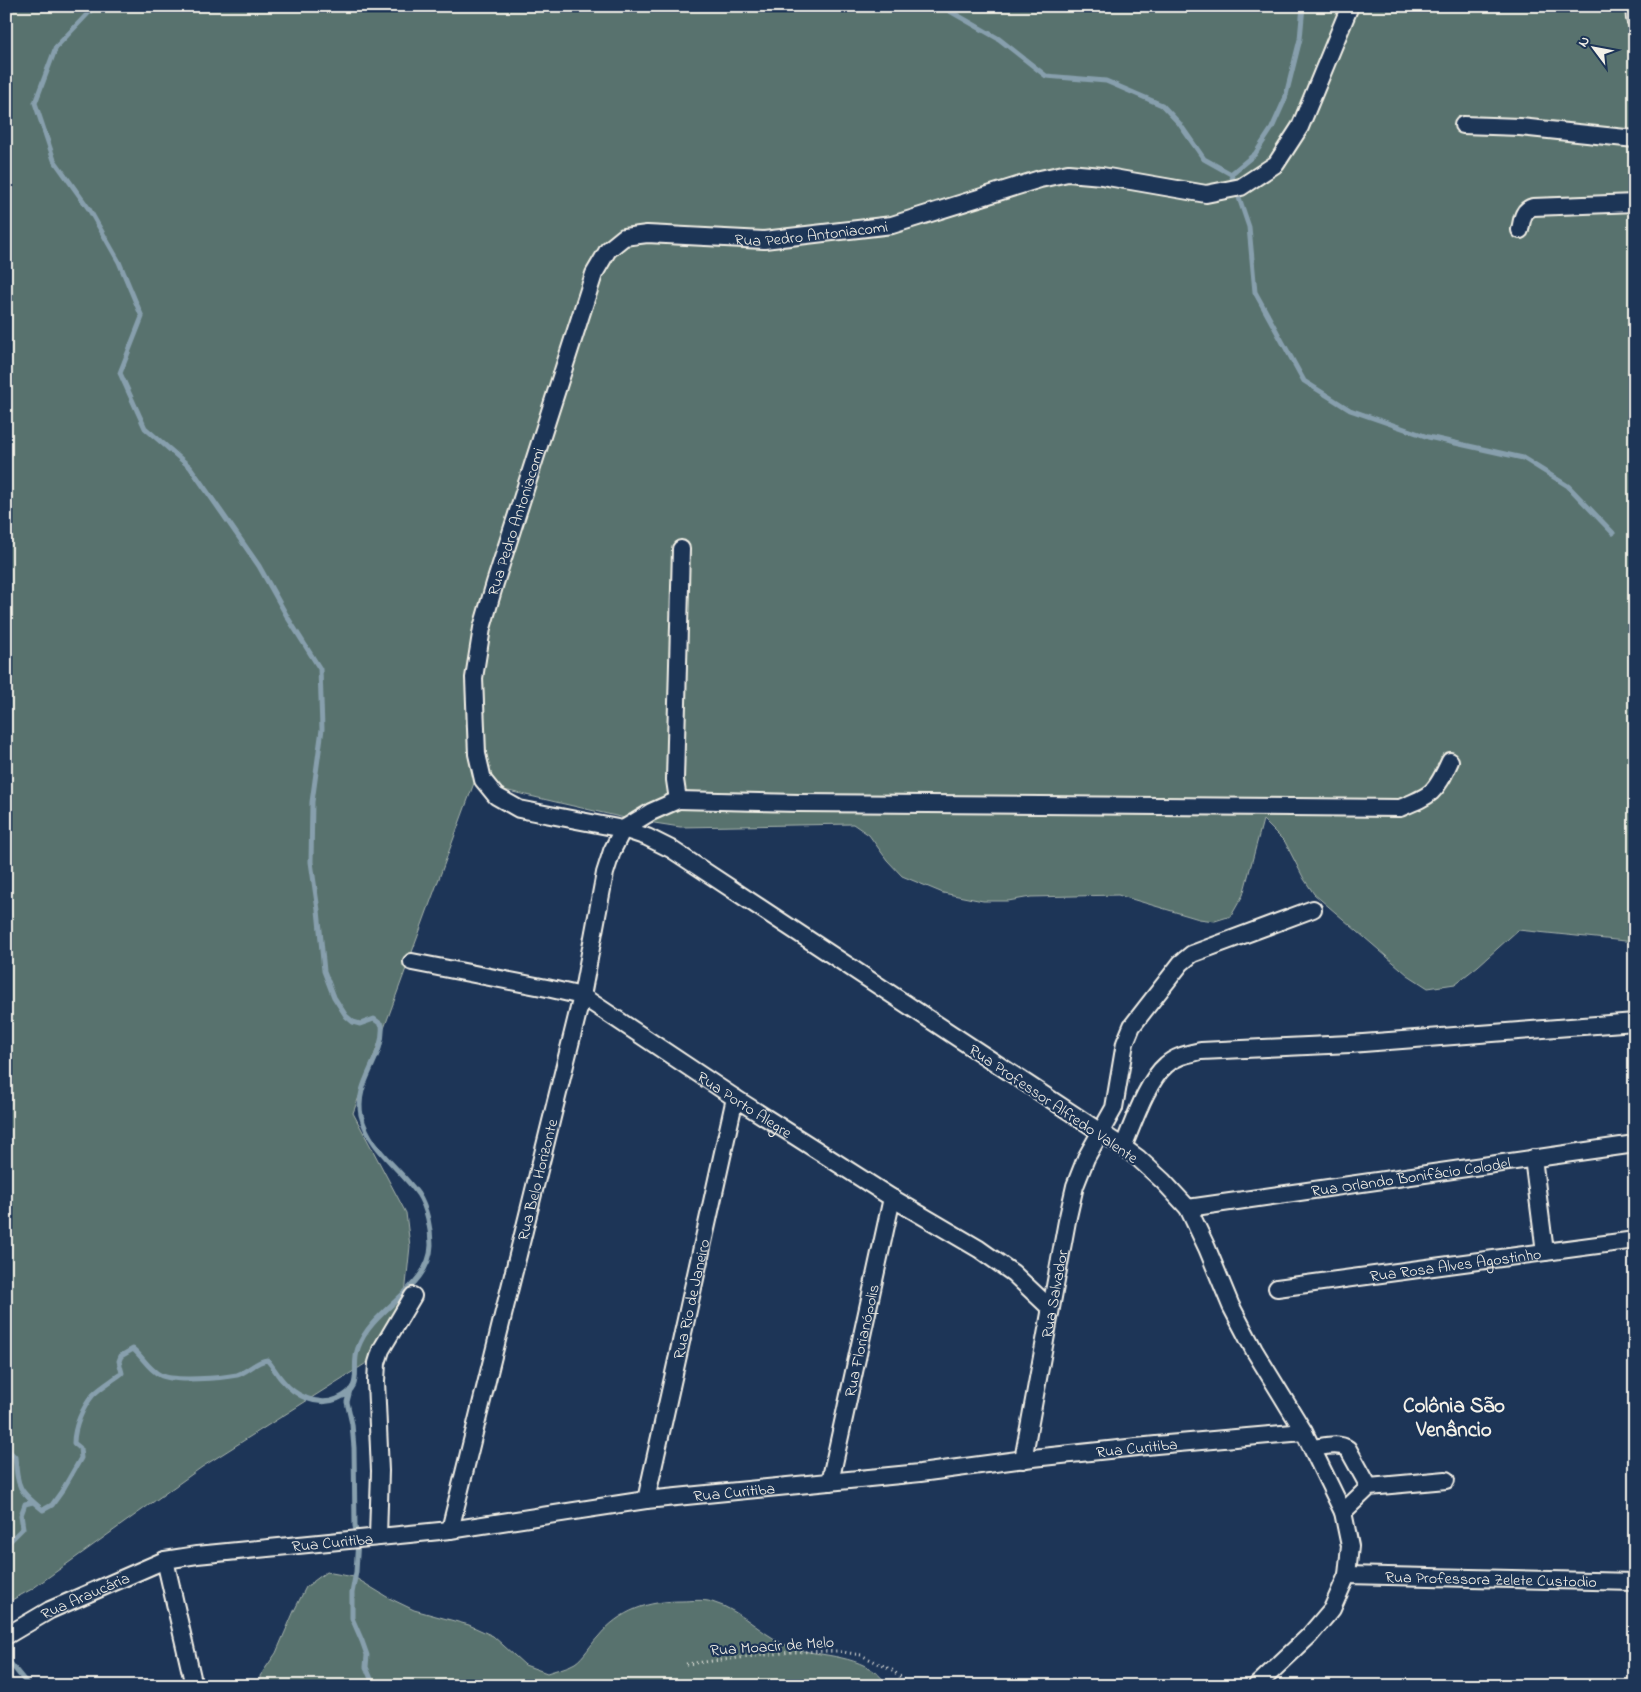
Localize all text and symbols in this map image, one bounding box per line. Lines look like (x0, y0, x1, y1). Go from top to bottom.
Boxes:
north arrow (1568, 22, 1618, 72)
text: N (1573, 32, 1596, 51)
street label: Rua Pedro Antoniacomi (734, 216, 890, 254)
street label: Rua Pedro Antoniacomi (482, 445, 552, 599)
street label: Rua Professor Alfredo Valente (963, 1039, 1143, 1171)
street label: Rua Porto Alegre (692, 1066, 797, 1146)
street label: Rua Belo Horizonte (512, 1116, 565, 1243)
street label: Rua Orlando Bonifácio Colodel (1310, 1152, 1513, 1204)
street label: Rua Rio de Janeiro (668, 1237, 717, 1362)
street label: Rua Rosa Alves Agostinho (1368, 1243, 1543, 1289)
street label: Rua Salvador (1036, 1248, 1075, 1340)
street label: Rua Florianópolis (839, 1282, 887, 1400)
district label: Colônia São Venâncio (1403, 1392, 1505, 1446)
street label: Rua Curitiba (1095, 1433, 1179, 1465)
street label: Rua Curitiba (692, 1477, 776, 1509)
street label: Rua Curitiba (291, 1528, 375, 1560)
street label: Rua Professora Zelete Custodio (1385, 1566, 1597, 1595)
street label: Rua Araucária (37, 1567, 134, 1627)
street label: Rua Moacir de Melo (709, 1631, 835, 1663)

